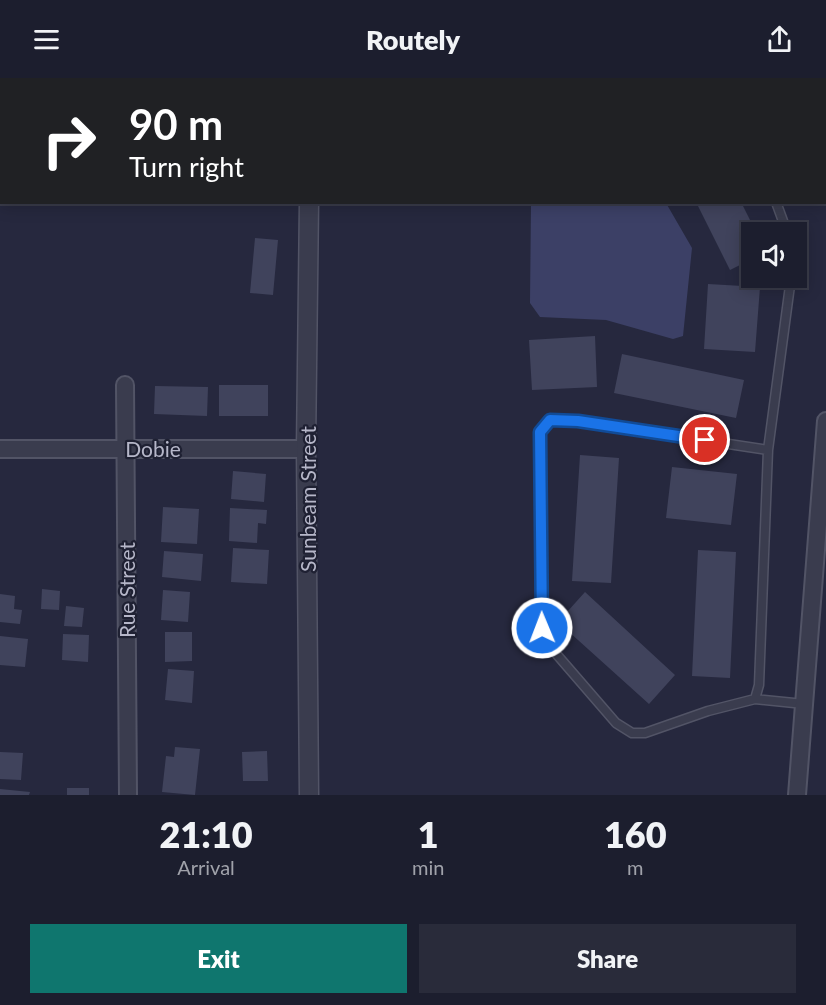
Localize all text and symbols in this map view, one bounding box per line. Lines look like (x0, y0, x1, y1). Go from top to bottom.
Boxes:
icon: menu (30, 23, 63, 56)
text: Routely (366, 23, 460, 56)
icon: share (763, 23, 796, 56)
text: 90 m (129, 99, 223, 149)
icon: right (30, 102, 108, 180)
text: Turn right (129, 150, 244, 183)
map controls (741, 222, 807, 288)
button: sound (741, 222, 807, 288)
pin (679, 414, 730, 465)
icon: arrive (688, 423, 721, 456)
street label: Sunbeam Street (295, 426, 320, 572)
street label: Dobie (125, 436, 181, 461)
street label: Rue Street (114, 541, 139, 638)
position arrow (510, 596, 574, 660)
text: 21:10 (159, 812, 253, 856)
text: 1 (418, 812, 439, 856)
text: 160 (604, 812, 667, 856)
text: Arrival (177, 855, 235, 879)
text: min (412, 855, 444, 879)
text: m (627, 855, 643, 879)
button: Exit (30, 924, 407, 993)
button: Share (419, 924, 796, 993)

